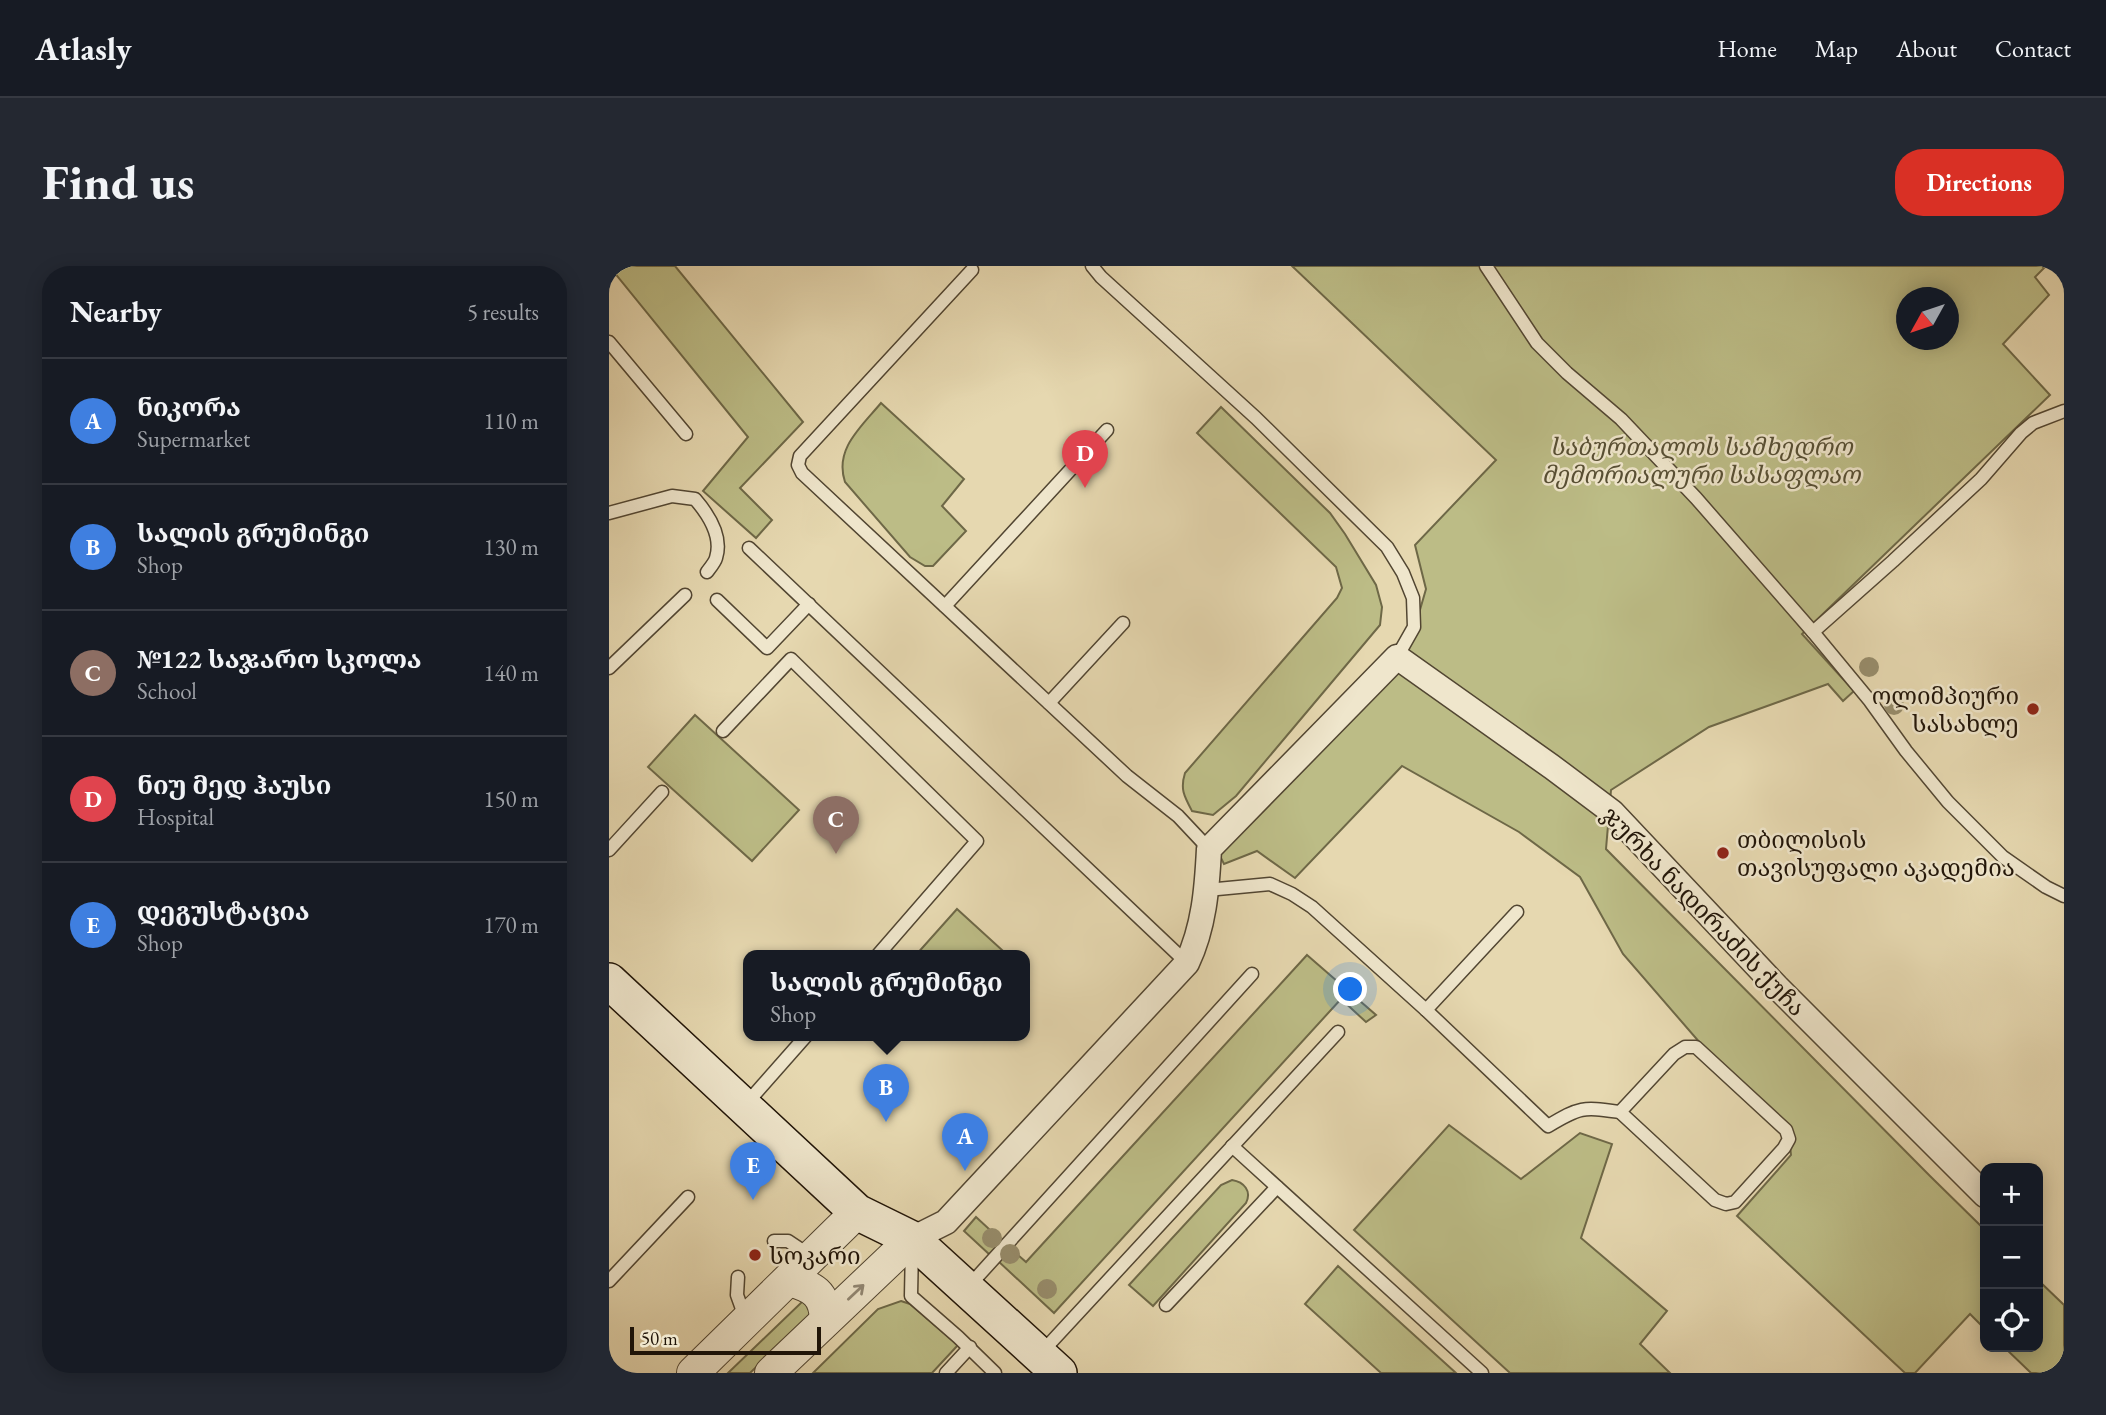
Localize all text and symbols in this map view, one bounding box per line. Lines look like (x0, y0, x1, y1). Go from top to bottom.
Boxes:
text: Atlasly (35, 27, 132, 70)
text: Home (1717, 33, 1777, 64)
text: Map (1815, 33, 1858, 64)
text: About (1896, 33, 1957, 64)
text: Contact (1995, 33, 2071, 64)
button: Directions (1895, 149, 2064, 216)
text: Find us (42, 150, 194, 214)
north arrow (1896, 287, 1959, 350)
text: Nearby (70, 292, 162, 331)
text: 5 results (467, 297, 539, 327)
text: ნიკორა (137, 390, 241, 424)
text: A (85, 406, 101, 436)
text: 110 m (483, 406, 539, 436)
text: Supermarket (137, 424, 250, 454)
pin: D (1062, 430, 1108, 488)
park label: საბურთალოს სამხედრო მემორიალური სასაფლაო (1542, 431, 1862, 490)
text: სალის გრუმინგი (137, 516, 369, 550)
text: B (86, 532, 100, 562)
text: 130 m (483, 532, 539, 562)
text: Shop (137, 550, 183, 580)
text: №122 საჯარო სკოლა (137, 642, 422, 676)
text: C (85, 658, 101, 688)
text: 140 m (483, 658, 539, 688)
text: School (137, 676, 197, 706)
place label: ოლიმპიური სასახლე (1872, 680, 2019, 739)
marker: ოლიმპიური სასახლე (2025, 701, 2041, 717)
text: ნიუ მედ ჰაუსი (137, 768, 331, 802)
text: D (84, 784, 102, 814)
text: 150 m (483, 784, 539, 814)
pin: C (813, 796, 859, 854)
street label: ჯურხა ნადირაძის ქუჩა (1595, 799, 1813, 1023)
text: Hospital (137, 802, 214, 832)
place label: თბილისის თავისუფალი აკადემია (1737, 824, 2015, 883)
marker: თბილისის თავისუფალი აკადემია (1715, 845, 1731, 861)
text: დეგუსტაცია (137, 894, 310, 928)
text: E (86, 910, 100, 940)
text: 170 m (483, 910, 539, 940)
text: Shop (137, 928, 183, 958)
popup (743, 950, 1030, 1041)
text: სალის გრუმინგი (770, 965, 1003, 999)
your location (1333, 972, 1367, 1006)
text: Shop (770, 999, 816, 1029)
pin: B (863, 1064, 909, 1122)
pin: A (942, 1113, 988, 1171)
pin: E (730, 1142, 776, 1200)
map controls (1980, 1163, 2043, 1352)
button: + (1980, 1163, 2043, 1226)
button: − (1980, 1226, 2043, 1289)
place label: სოკარი (769, 1240, 861, 1271)
marker: სოკარი (747, 1247, 763, 1263)
one-way arrow (847, 1284, 864, 1301)
button: locate (1980, 1289, 2043, 1352)
scale bar (630, 1324, 821, 1356)
text: 50 m (641, 1326, 678, 1351)

